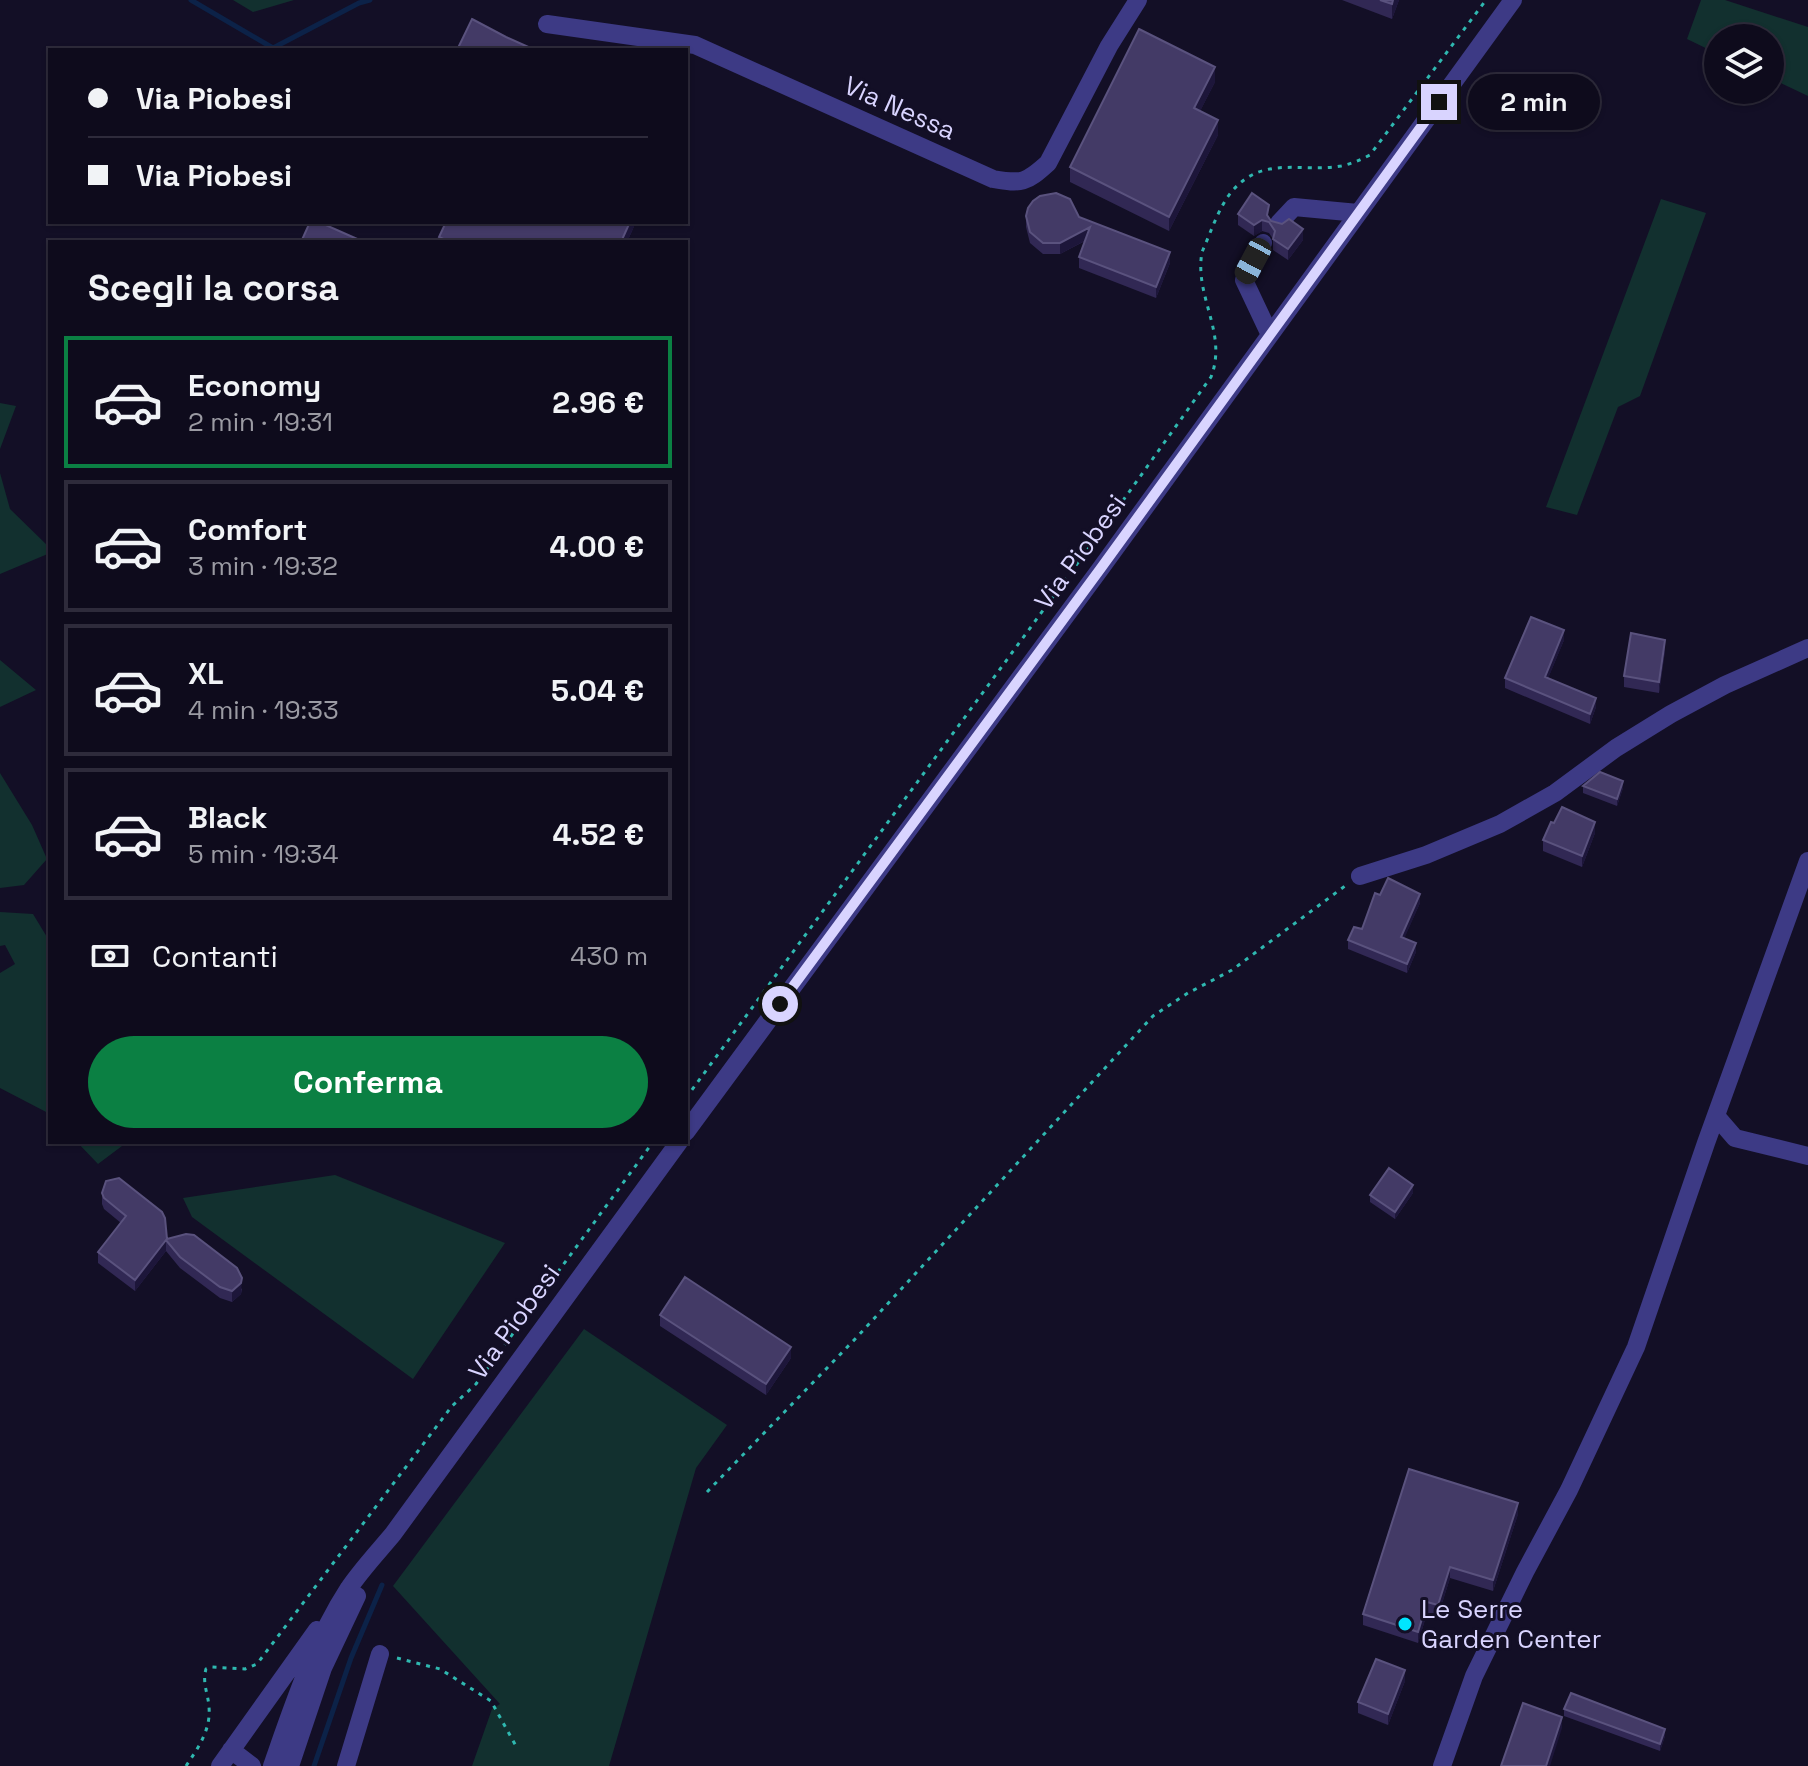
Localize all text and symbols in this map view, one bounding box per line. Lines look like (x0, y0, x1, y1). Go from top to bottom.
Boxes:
map controls (1704, 24, 1784, 104)
button: layers (1704, 24, 1784, 104)
street label: Via Nessa (839, 68, 961, 148)
callout: 2 min (1467, 74, 1599, 130)
text: Via Piobesi (136, 79, 292, 118)
route end (1421, 84, 1457, 120)
text: 2 min (1500, 85, 1568, 119)
text: Via Piobesi (136, 156, 292, 195)
car (1231, 234, 1275, 288)
text: Scegli la corsa (88, 265, 339, 311)
icon: car (92, 366, 164, 438)
text: Economy (188, 366, 321, 405)
text: 2.96 € (552, 383, 644, 422)
text: 2 min · 19:31 (188, 405, 333, 439)
street label: Via Piobesi (1027, 488, 1133, 616)
icon: car (92, 510, 164, 582)
text: Comfort (188, 510, 307, 549)
text: 4.00 € (550, 527, 644, 566)
text: 3 min · 19:32 (188, 549, 338, 583)
icon: car (92, 654, 164, 726)
text: XL (188, 654, 224, 693)
text: 5.04 € (551, 671, 644, 710)
text: 4 min · 19:33 (188, 693, 339, 727)
icon: car (92, 798, 164, 870)
text: Black (188, 798, 267, 837)
text: 4.52 € (552, 815, 644, 854)
text: 5 min · 19:34 (188, 837, 338, 871)
icon: cash (88, 934, 132, 978)
text: Contanti (152, 937, 278, 976)
text: 430 m (570, 939, 648, 973)
route start (762, 986, 798, 1022)
button: Conferma (88, 1036, 648, 1128)
street label: Via Piobesi (461, 1258, 567, 1386)
place label: Le Serre Garden Center (1421, 1592, 1602, 1656)
marker: Le Serre Garden Center (1396, 1615, 1414, 1633)

